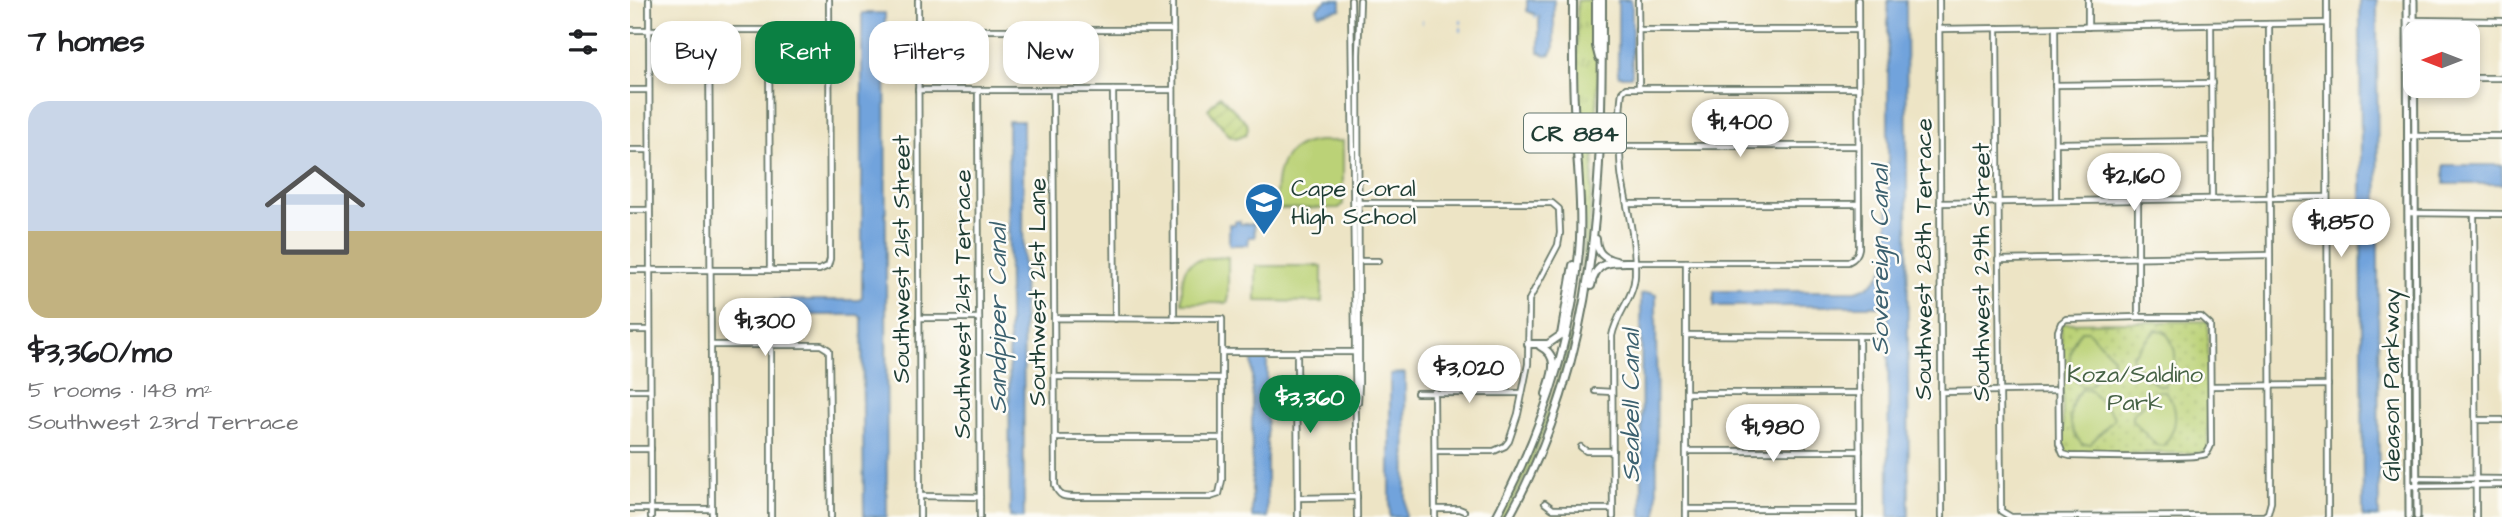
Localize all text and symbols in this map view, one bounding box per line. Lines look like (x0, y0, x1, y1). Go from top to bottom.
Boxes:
text: 7 homes (28, 21, 145, 63)
chip: Buy (651, 21, 741, 84)
chip: Rent (755, 21, 855, 84)
chip: Filters (869, 21, 989, 84)
chip: New (1003, 21, 1099, 84)
north arrow (2403, 21, 2480, 98)
map controls (2403, 21, 2480, 98)
icon: filters (564, 23, 602, 61)
pin: $1,400 (1683, 100, 1797, 159)
text: $1,400 (1708, 106, 1772, 138)
road number: CR 884 (1524, 114, 1626, 152)
street label: Southwest 28th Terrace (1907, 118, 1941, 400)
street label: Southwest 21st Street (885, 134, 919, 383)
street label: Southwest 29th Street (1965, 142, 1999, 402)
icon: home (252, 147, 378, 273)
pin: $2,160 (2077, 154, 2191, 213)
text: $2,160 (2103, 160, 2165, 192)
water label: Sovereign Canal (1862, 162, 1899, 355)
street label: Southwest 21st Terrace (946, 169, 980, 439)
place label: Cape Coral High School (1291, 172, 1416, 235)
street label: Southwest 21st Lane (1021, 178, 1055, 406)
school or university icon: Cape Coral High School (1243, 181, 1285, 236)
pin: $1,850 (2284, 200, 2398, 259)
text: $1,850 (2308, 206, 2374, 238)
water label: Sandpiper Canal (980, 221, 1016, 414)
street label: Gleason Parkway (2375, 288, 2410, 482)
pin: $1,300 (708, 298, 822, 358)
text: $1,300 (735, 305, 795, 337)
water label: Seabell Canal (1613, 326, 1649, 483)
text: $3,360/mo (28, 332, 172, 374)
pin: $3,020 (1412, 346, 1526, 405)
text: $3,020 (1434, 352, 1504, 384)
park label: Koza/Saldino Park (2067, 358, 2203, 420)
text: 5 rooms · 148 m² (28, 374, 212, 406)
pin: $3,360 (1253, 376, 1367, 435)
text: $3,360 (1275, 382, 1345, 414)
pin: $1,980 (1716, 405, 1830, 464)
text: Southwest 23rd Terrace (28, 406, 299, 438)
text: $1,980 (1742, 411, 1804, 443)

